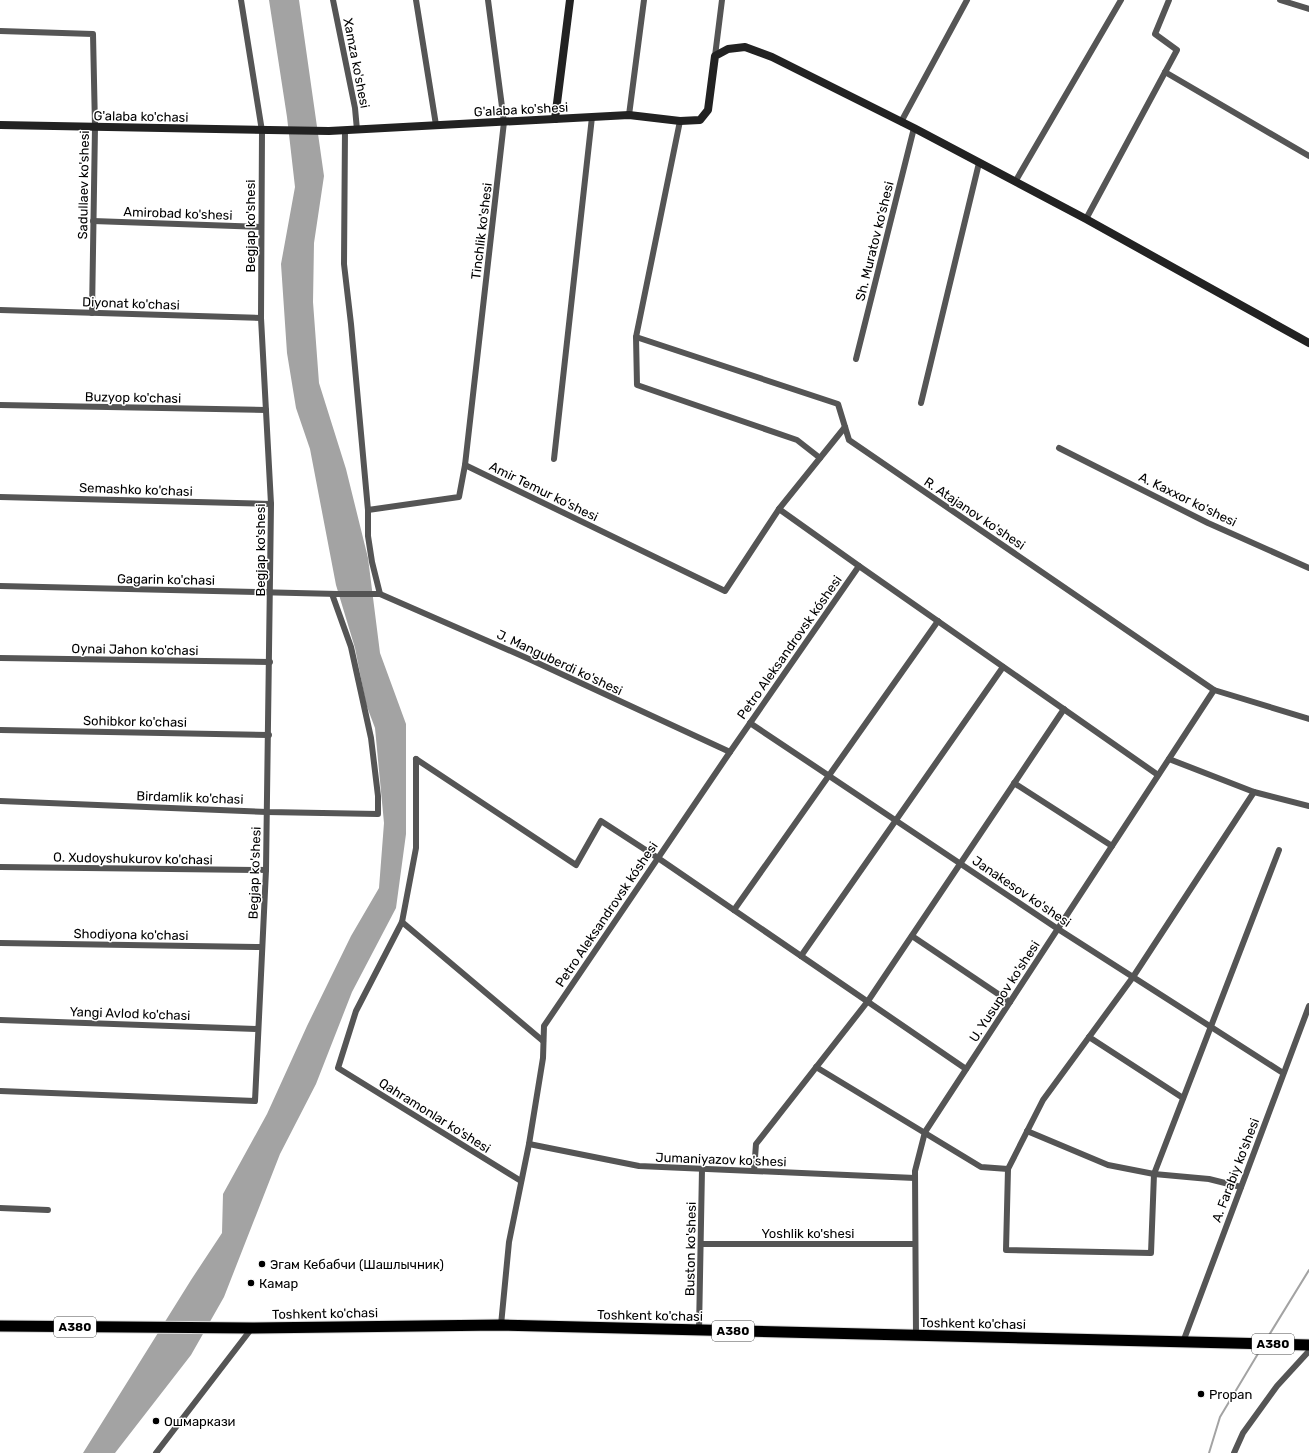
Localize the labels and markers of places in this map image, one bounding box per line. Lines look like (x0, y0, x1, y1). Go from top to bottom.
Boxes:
place label: Эгам Кебабчи (Шашлычник) (270, 1257, 444, 1272)
marker: Эгам Кебабчи (Шашлычник) (257, 1259, 267, 1269)
place label: Камар (259, 1276, 299, 1291)
marker: Камар (246, 1278, 256, 1288)
place label: Propan (1209, 1387, 1252, 1402)
marker: Propan (1196, 1389, 1206, 1399)
place label: Ошмаркази (164, 1414, 236, 1429)
marker: Ошмаркази (151, 1416, 161, 1426)

